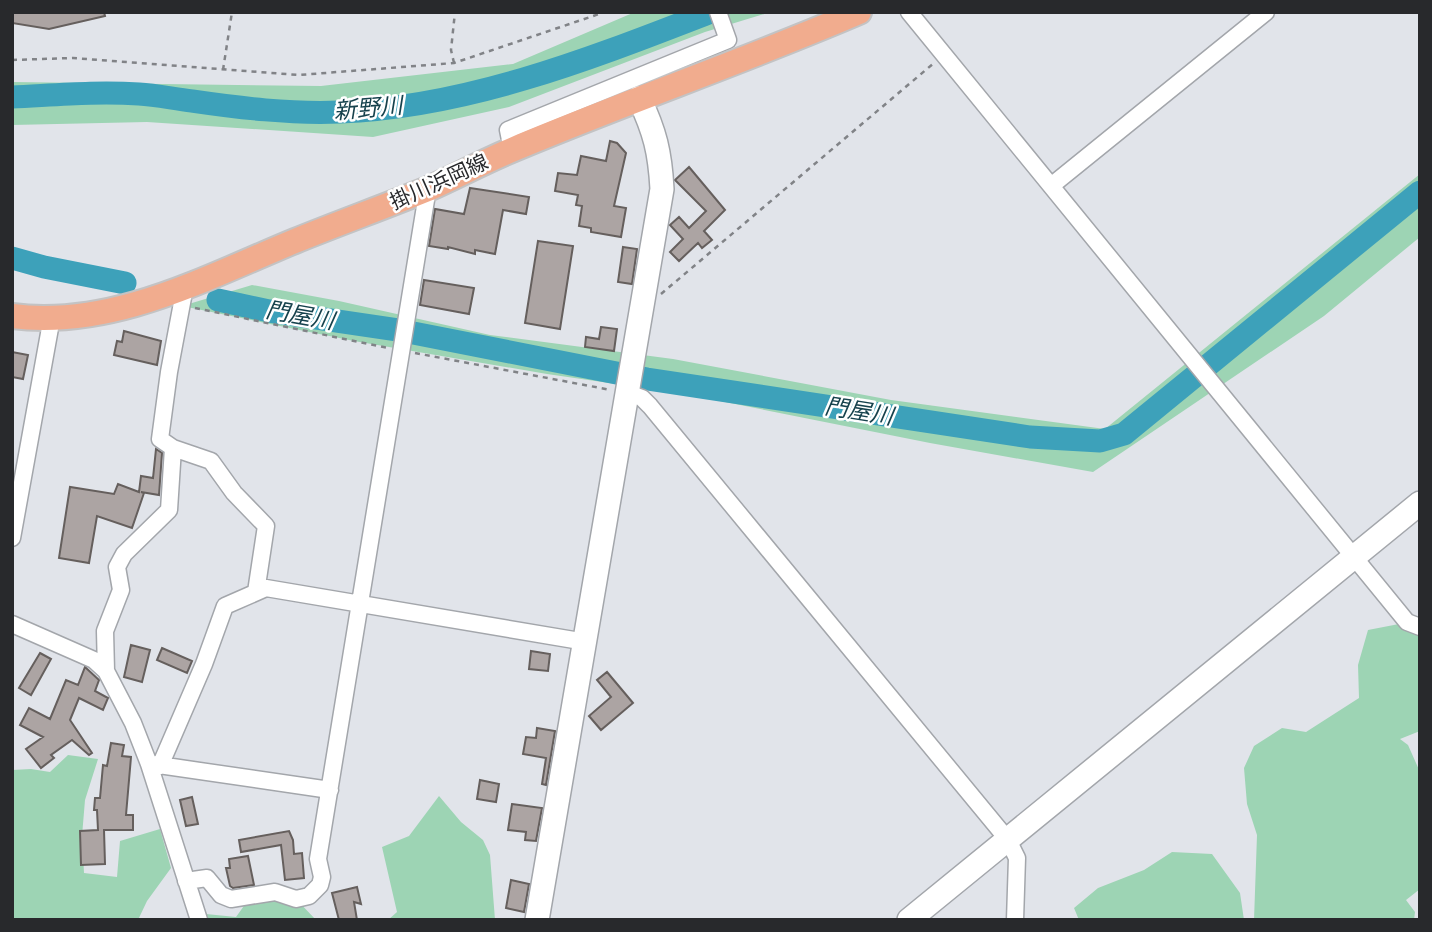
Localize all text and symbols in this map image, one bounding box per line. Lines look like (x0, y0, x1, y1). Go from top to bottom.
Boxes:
water label: 新野川 (332, 89, 407, 125)
street label: 掛川浜岡線 (385, 147, 492, 215)
water label: 門屋川 (264, 293, 340, 335)
water label: 門屋川 (823, 390, 899, 431)

